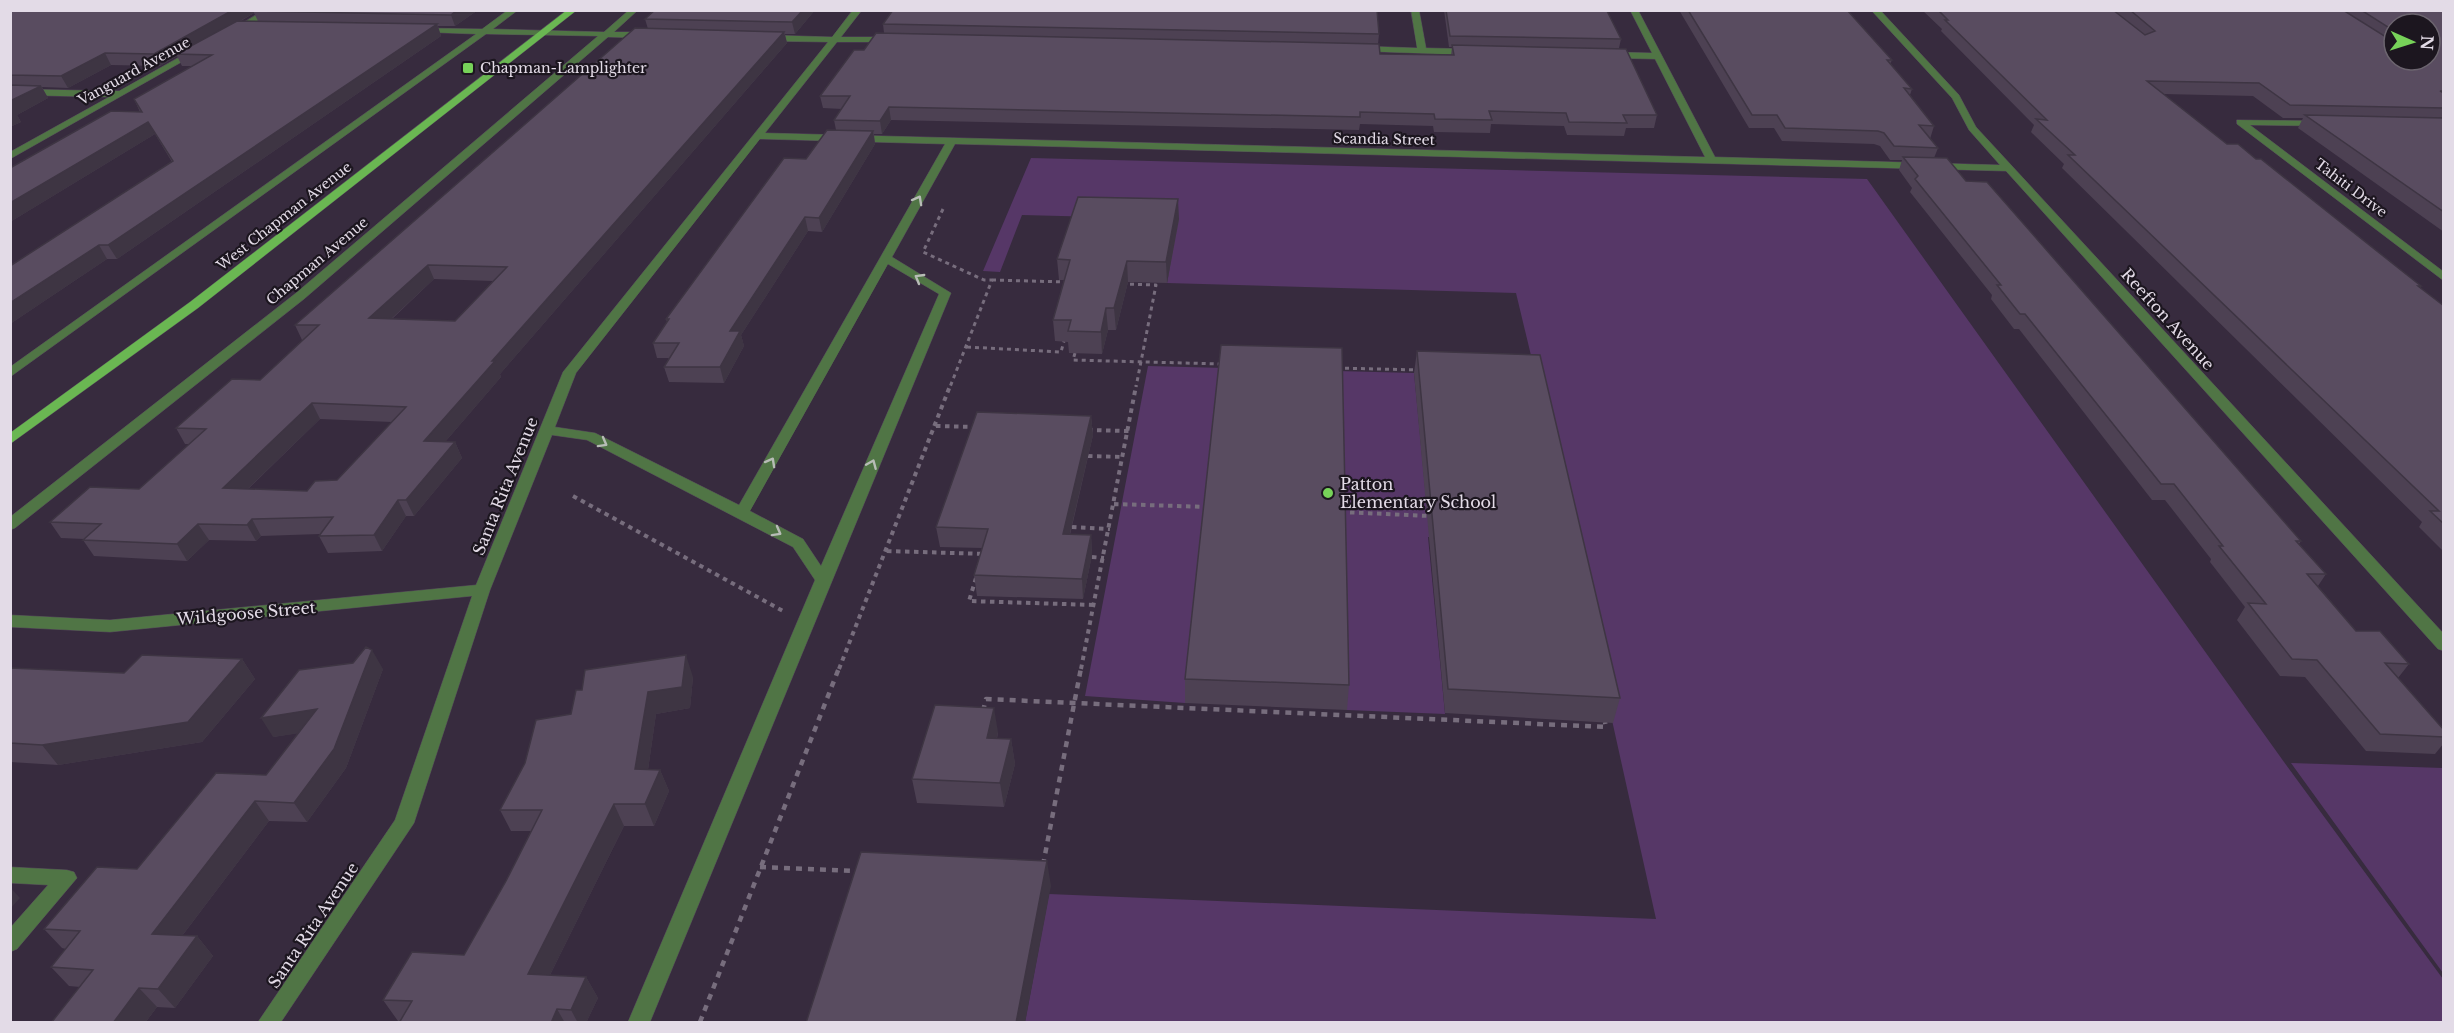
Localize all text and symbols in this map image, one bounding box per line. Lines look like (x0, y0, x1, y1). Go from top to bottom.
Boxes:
north arrow (2382, 12, 2442, 72)
street label: Vanguard Avenue (74, 33, 193, 110)
text: N (2417, 35, 2437, 51)
place label: Chapman-Lamplighter (480, 59, 647, 77)
marker: Chapman-Lamplighter (461, 61, 475, 75)
street label: Scandia Street (1333, 129, 1436, 149)
street label: Tahiti Drive (2311, 155, 2391, 221)
street label: West Chapman Avenue (213, 158, 355, 274)
one-way arrow (911, 196, 922, 207)
street label: Chapman Avenue (263, 213, 371, 309)
street label: Reefton Avenue (2117, 264, 2219, 374)
one-way arrow (915, 274, 925, 285)
street label: Santa Rita Avenue (468, 414, 542, 558)
one-way arrow (597, 436, 607, 447)
one-way arrow (764, 458, 775, 468)
one-way arrow (865, 459, 877, 470)
place label: Patton Elementary School (1340, 474, 1496, 512)
marker: Patton Elementary School (1321, 486, 1335, 500)
one-way arrow (771, 525, 781, 536)
street label: Wildgoose Street (175, 597, 316, 629)
street label: Santa Rita Avenue (264, 858, 362, 992)

